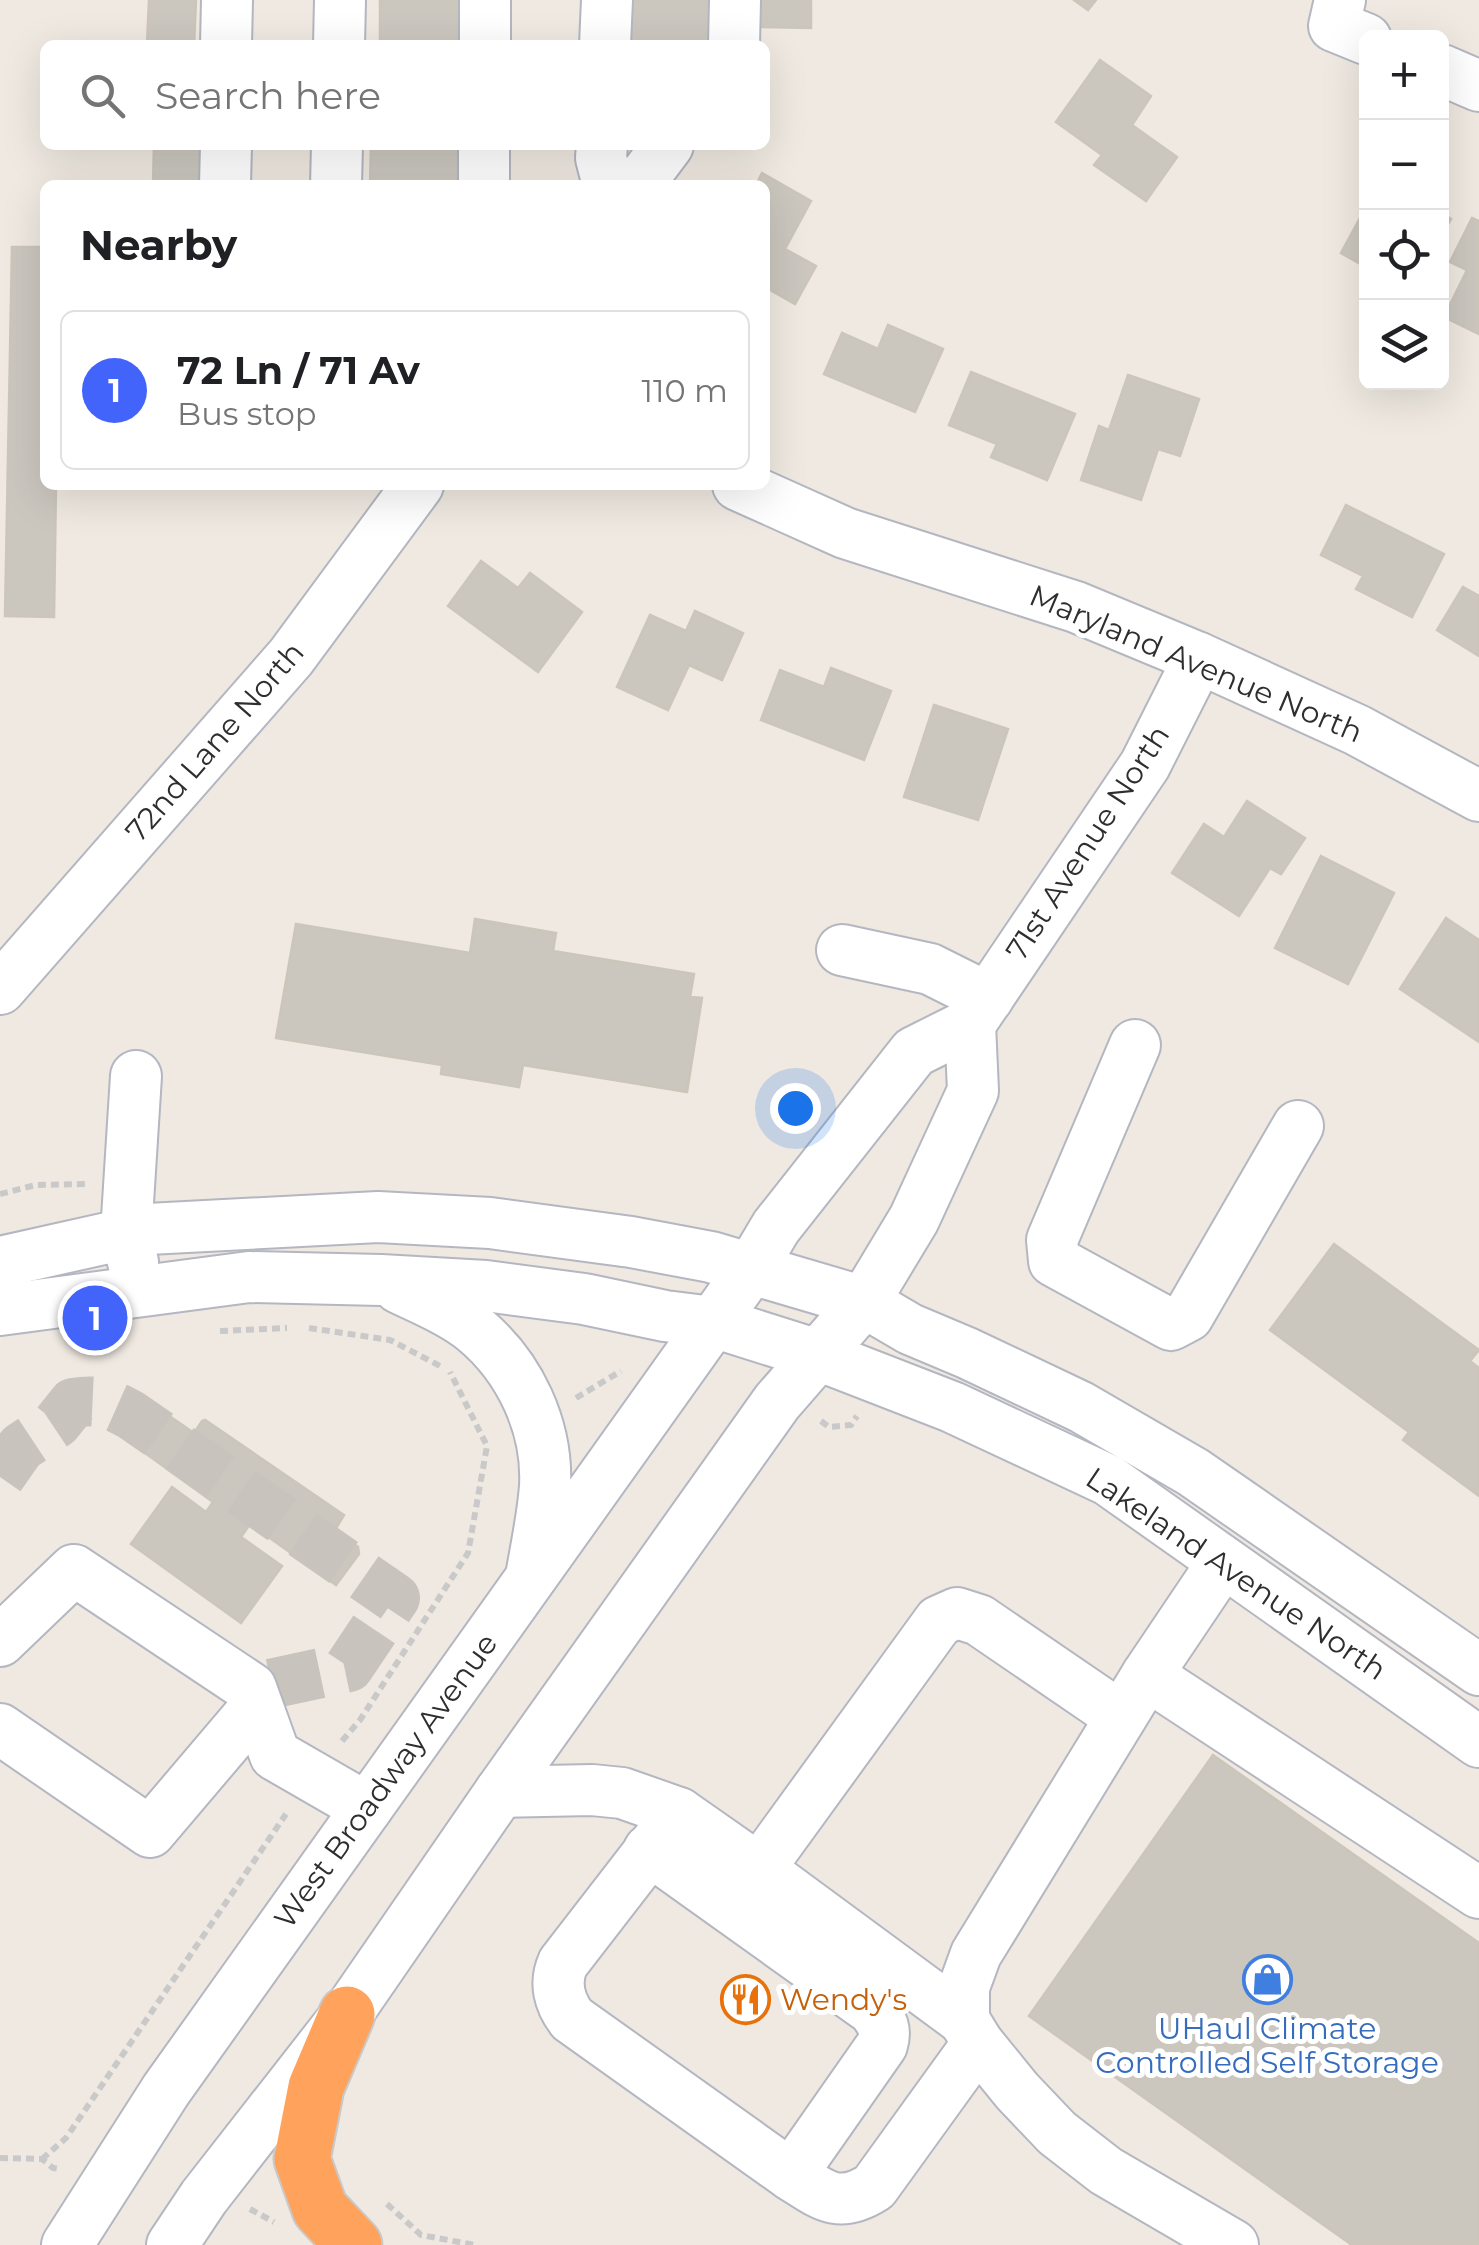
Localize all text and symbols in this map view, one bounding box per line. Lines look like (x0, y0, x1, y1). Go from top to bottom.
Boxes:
map controls (1359, 30, 1449, 390)
button: + (1359, 30, 1449, 120)
search box (40, 40, 770, 150)
icon: search (75, 68, 130, 123)
text: Search here (155, 72, 381, 119)
button: − (1359, 120, 1449, 210)
button: locate (1359, 210, 1449, 300)
text: Nearby (80, 219, 237, 271)
button: layers (1359, 300, 1449, 390)
text: 72 Ln / 71 Av (177, 347, 420, 394)
text: 1 (108, 371, 121, 410)
text: 110 m (641, 371, 728, 410)
text: Bus stop (177, 394, 316, 433)
street label: Maryland Avenue North (1024, 577, 1368, 750)
street label: 72nd Lane North (118, 634, 312, 849)
street label: 71st Avenue North (998, 718, 1177, 967)
your location (770, 1083, 821, 1134)
pin: 1 (62, 1280, 128, 1356)
street label: Lakeland Avenue North (1079, 1459, 1393, 1688)
street label: West Broadway Avenue (266, 1626, 505, 1935)
shop icon: UHaul Climate Controlled Self Storage (1241, 1954, 1293, 2006)
restaurant icon: Wendy's (719, 1974, 771, 2026)
place label: Wendy's (780, 1981, 907, 2018)
place label: UHaul Climate Controlled Self Storage (1095, 2010, 1439, 2081)

